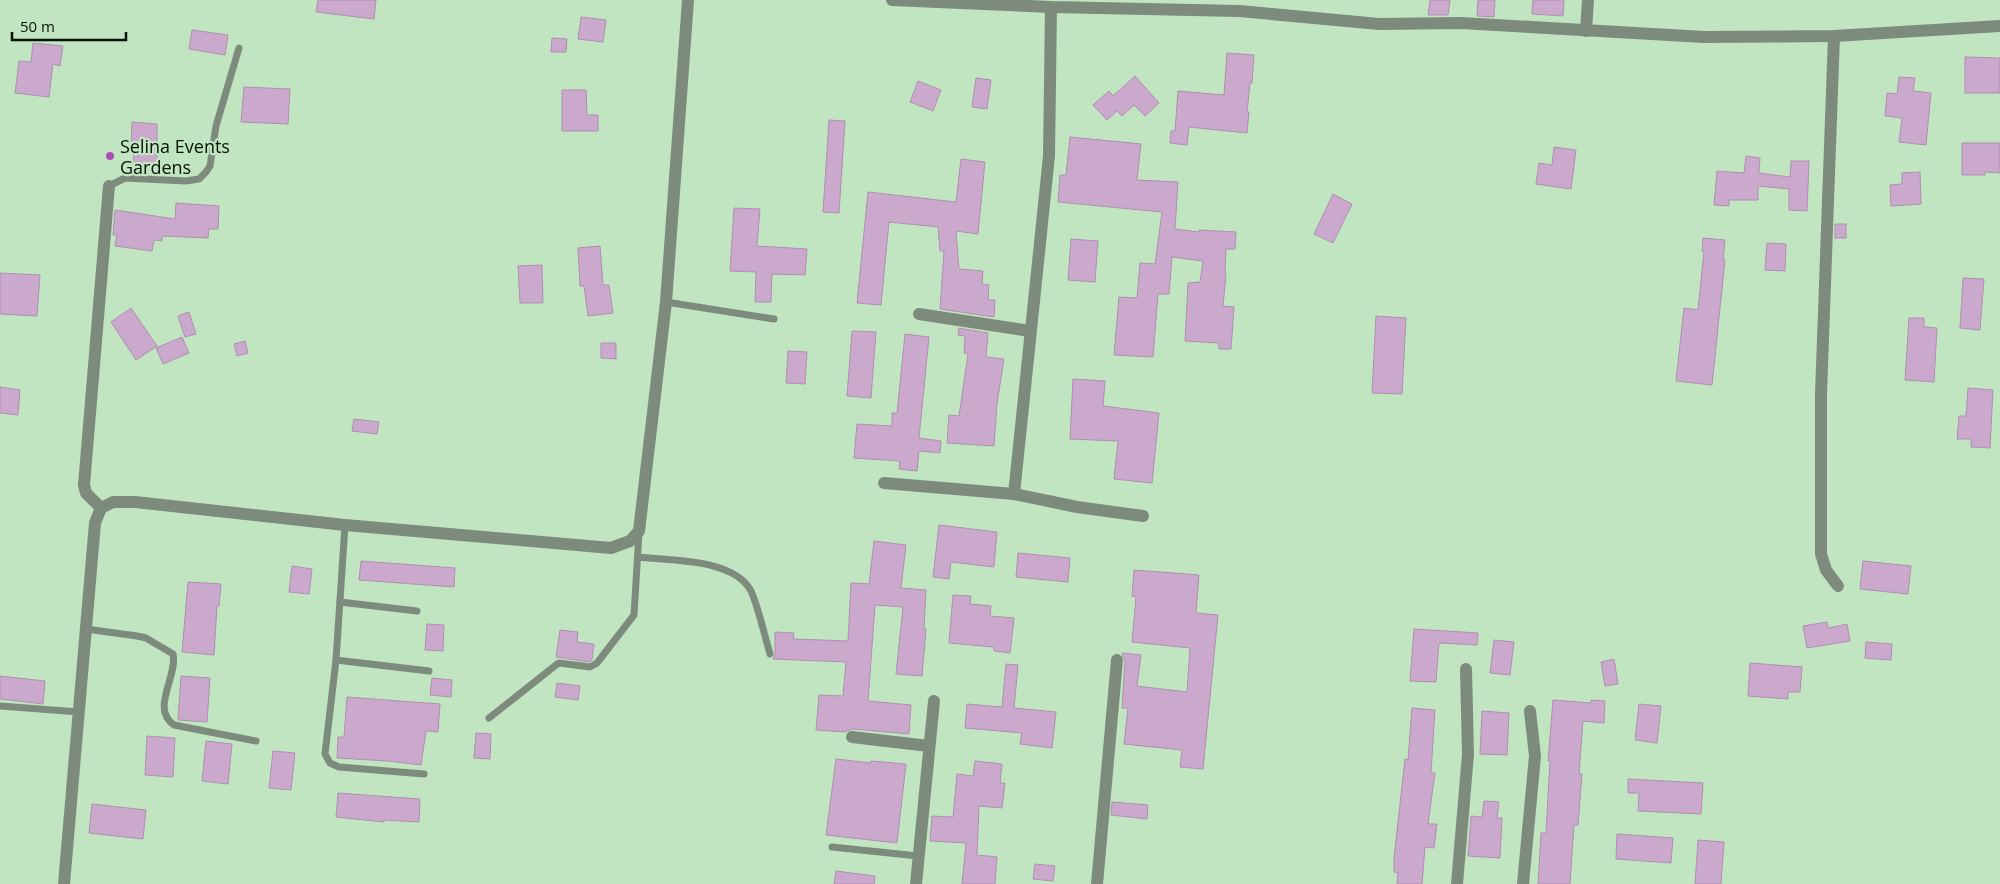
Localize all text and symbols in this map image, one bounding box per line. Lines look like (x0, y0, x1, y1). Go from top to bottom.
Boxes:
scale bar (12, 10, 126, 42)
text: 50 m (20, 16, 55, 36)
place label: Selina Events Gardens (120, 134, 230, 179)
marker: Selina Events Gardens (104, 150, 116, 162)

